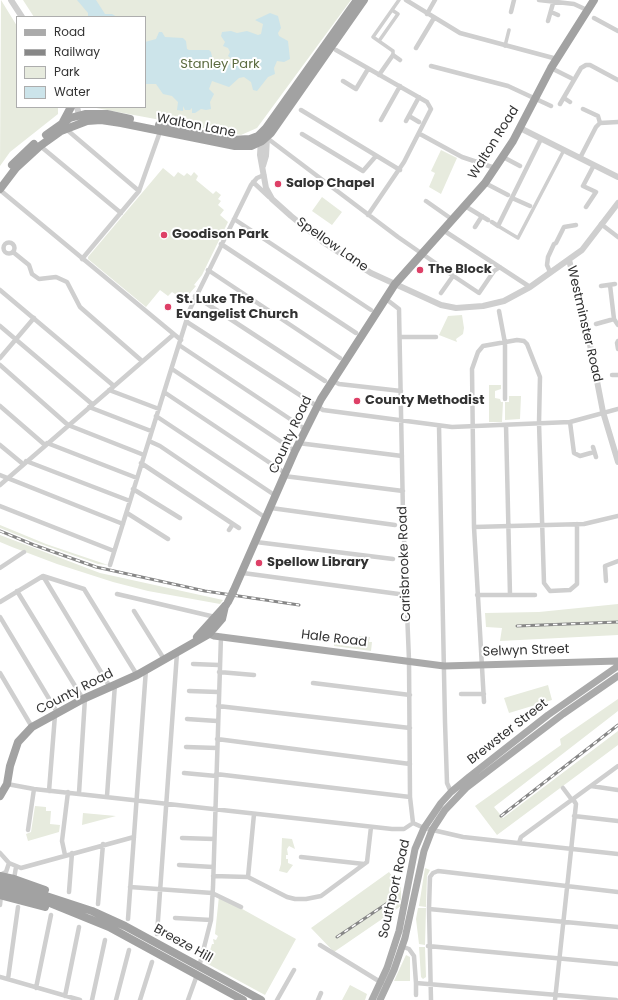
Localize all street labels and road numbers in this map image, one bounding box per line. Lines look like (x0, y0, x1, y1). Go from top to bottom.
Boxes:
street label: Walton Road (465, 104, 523, 182)
street label: Walton Lane (155, 111, 237, 141)
street label: Spellow Lane (293, 214, 371, 276)
street label: Westminster Road (563, 264, 605, 384)
street label: County Road (266, 393, 316, 477)
street label: Carisbrooke Road (395, 506, 415, 622)
street label: Hale Road (300, 627, 368, 651)
street label: Selwyn Street (482, 642, 570, 660)
street label: County Road (34, 666, 116, 718)
street label: Brewster Street (465, 696, 551, 768)
street label: Southport Road (376, 838, 414, 940)
street label: Breeze Hill (151, 921, 215, 967)

